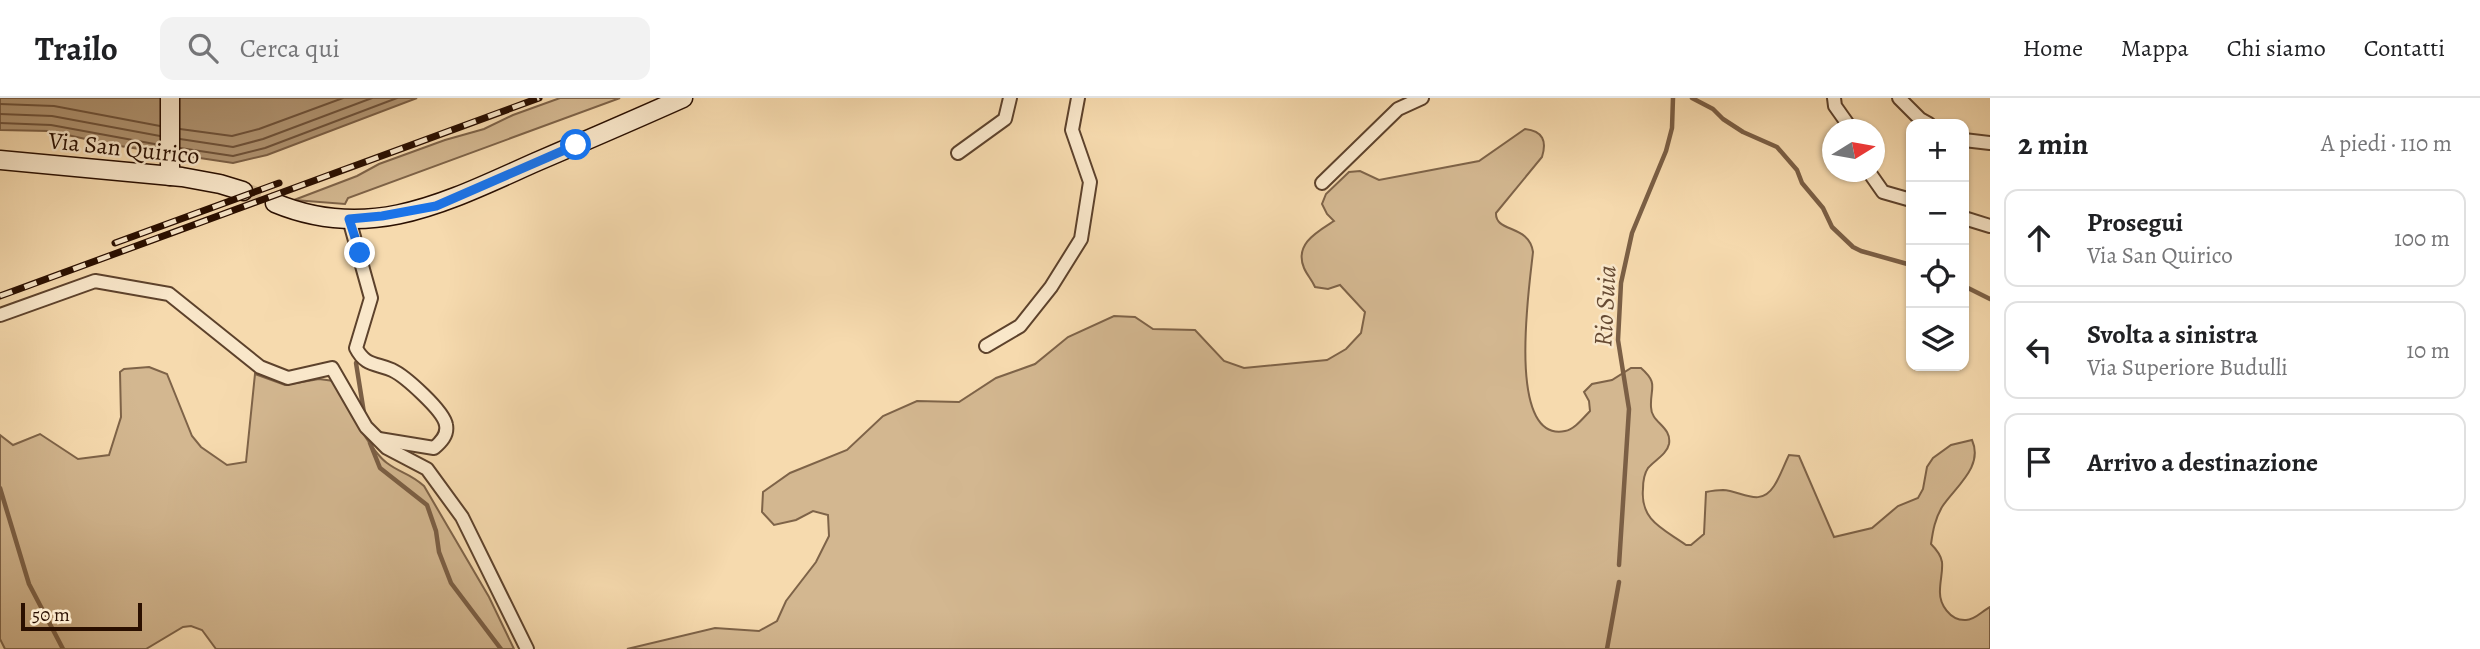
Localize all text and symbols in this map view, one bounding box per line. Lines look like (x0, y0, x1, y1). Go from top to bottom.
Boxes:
search box (160, 17, 650, 80)
text: Trailo (35, 26, 118, 71)
icon: search (184, 29, 222, 67)
text: Cerca qui (240, 31, 340, 66)
text: Home (2023, 32, 2083, 64)
text: Mappa (2121, 32, 2189, 64)
text: Chi siamo (2227, 32, 2326, 64)
text: Contatti (2364, 32, 2445, 64)
north arrow (1822, 119, 1885, 182)
map controls (1906, 119, 1969, 371)
button: + (1906, 119, 1969, 182)
street label: Via San Quirico (46, 124, 201, 172)
text: 2 min (2018, 124, 2088, 164)
text: A piedi · 110 m (2321, 128, 2452, 159)
route start (560, 129, 591, 160)
button: − (1906, 182, 1969, 245)
text: Prosegui (2087, 205, 2183, 240)
icon: ahead (2020, 219, 2058, 257)
text: 100 m (2394, 223, 2450, 254)
route end (344, 237, 375, 268)
text: Via San Quirico (2087, 240, 2233, 271)
button: locate (1906, 245, 1969, 308)
water label: Rio Suia (1585, 264, 1625, 348)
button: layers (1906, 308, 1969, 371)
text: Svolta a sinistra (2087, 317, 2258, 352)
icon: left (2020, 331, 2058, 369)
text: 10 m (2406, 335, 2450, 366)
text: Via Superiore Budulli (2087, 352, 2288, 383)
icon: arrive (2020, 443, 2058, 481)
text: Arrivo a destinazione (2087, 445, 2318, 480)
scale bar (21, 600, 142, 632)
text: 50 m (32, 602, 70, 628)

